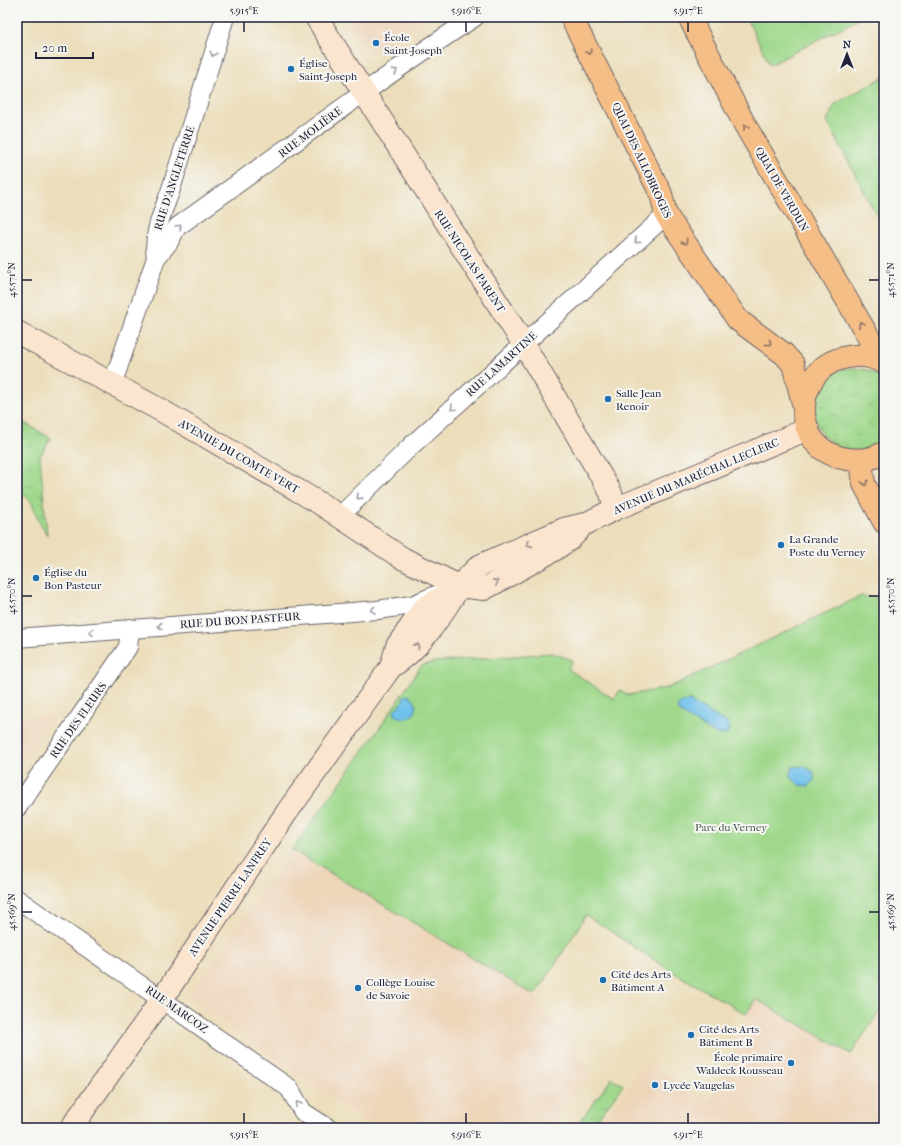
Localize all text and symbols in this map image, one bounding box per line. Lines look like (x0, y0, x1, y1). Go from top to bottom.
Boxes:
text: 5.915°E (230, 5, 258, 17)
text: 5.916°E (451, 5, 481, 17)
text: 5.917°E (673, 5, 703, 17)
place label: École Saint-Joseph (384, 31, 443, 57)
scale bar (36, 34, 93, 60)
north arrow (827, 34, 867, 74)
marker: École Saint-Joseph (371, 38, 381, 48)
text: N (843, 38, 852, 51)
text: 20 m (42, 41, 67, 55)
one-way arrow (584, 48, 592, 55)
one-way arrow (209, 51, 218, 58)
place label: Église Saint-Joseph (299, 57, 358, 83)
marker: Église Saint-Joseph (286, 64, 296, 74)
one-way arrow (391, 68, 398, 75)
street label: QUAI DES ALLOBROGES (609, 100, 674, 220)
street label: RUE MOLIÈRE (276, 104, 345, 160)
one-way arrow (744, 123, 751, 131)
street label: RUE D'ANGLETERRE (151, 124, 198, 232)
street label: QUAI DE VERDUN (752, 145, 811, 234)
street label: RUE NICOLAS PARENT (432, 208, 508, 315)
one-way arrow (174, 224, 182, 232)
one-way arrow (635, 236, 642, 243)
one-way arrow (680, 238, 687, 245)
text: 45.571°N (6, 262, 18, 298)
text: 45.571°N (885, 262, 897, 298)
one-way arrow (858, 321, 865, 328)
street label: RUE LAMARTINE (463, 329, 540, 400)
one-way arrow (764, 338, 771, 345)
place label: Salle Jean Renoir (616, 387, 662, 413)
marker: Salle Jean Renoir (603, 394, 613, 404)
one-way arrow (450, 403, 458, 410)
street label: AVENUE DU COMTE VERT (175, 416, 302, 497)
street label: AVENUE DU MARÉCHAL LECLERC (610, 436, 781, 518)
one-way arrow (860, 480, 868, 486)
one-way arrow (356, 492, 363, 499)
place label: La Grande Poste du Verney (789, 533, 867, 559)
one-way arrow (525, 540, 532, 548)
marker: La Grande Poste du Verney (776, 540, 786, 550)
place label: Église du Bon Pasteur (44, 566, 102, 592)
marker: Église du Bon Pasteur (31, 573, 41, 583)
text: 45.570°N (6, 577, 18, 615)
text: 45.570°N (885, 577, 897, 615)
one-way arrow (492, 580, 499, 587)
one-way arrow (370, 606, 376, 615)
street label: RUE DU BON PASTEUR (179, 610, 302, 631)
one-way arrow (157, 622, 163, 631)
one-way arrow (88, 627, 94, 636)
one-way arrow (412, 643, 419, 651)
street label: RUE DES FLEURS (47, 680, 110, 761)
park label: Parc du Verney (695, 821, 768, 834)
street label: AVENUE PIERRE LANFREY (186, 836, 275, 959)
text: 45.569°N (6, 893, 18, 931)
text: 45.569°N (885, 893, 897, 931)
place label: Cité des Arts Bâtiment A (611, 968, 671, 994)
marker: Cité des Arts Bâtiment A (598, 975, 608, 985)
place label: Collège Louise de Savoie (366, 976, 436, 1002)
street label: RUE MARCOZ (143, 983, 211, 1036)
marker: Collège Louise de Savoie (353, 983, 363, 993)
place label: Cité des Arts Bâtiment B (699, 1023, 759, 1049)
marker: Cité des Arts Bâtiment B (686, 1030, 696, 1040)
place label: École primaire Waldeck Rousseau (695, 1051, 784, 1077)
marker: École primaire Waldeck Rousseau (786, 1058, 796, 1068)
place label: Lycée Vaugelas (663, 1079, 734, 1092)
marker: Lycée Vaugelas (650, 1080, 660, 1090)
one-way arrow (295, 1101, 303, 1108)
text: 5.915°E (230, 1129, 258, 1141)
text: 5.916°E (451, 1129, 481, 1141)
text: 5.917°E (673, 1129, 703, 1141)

